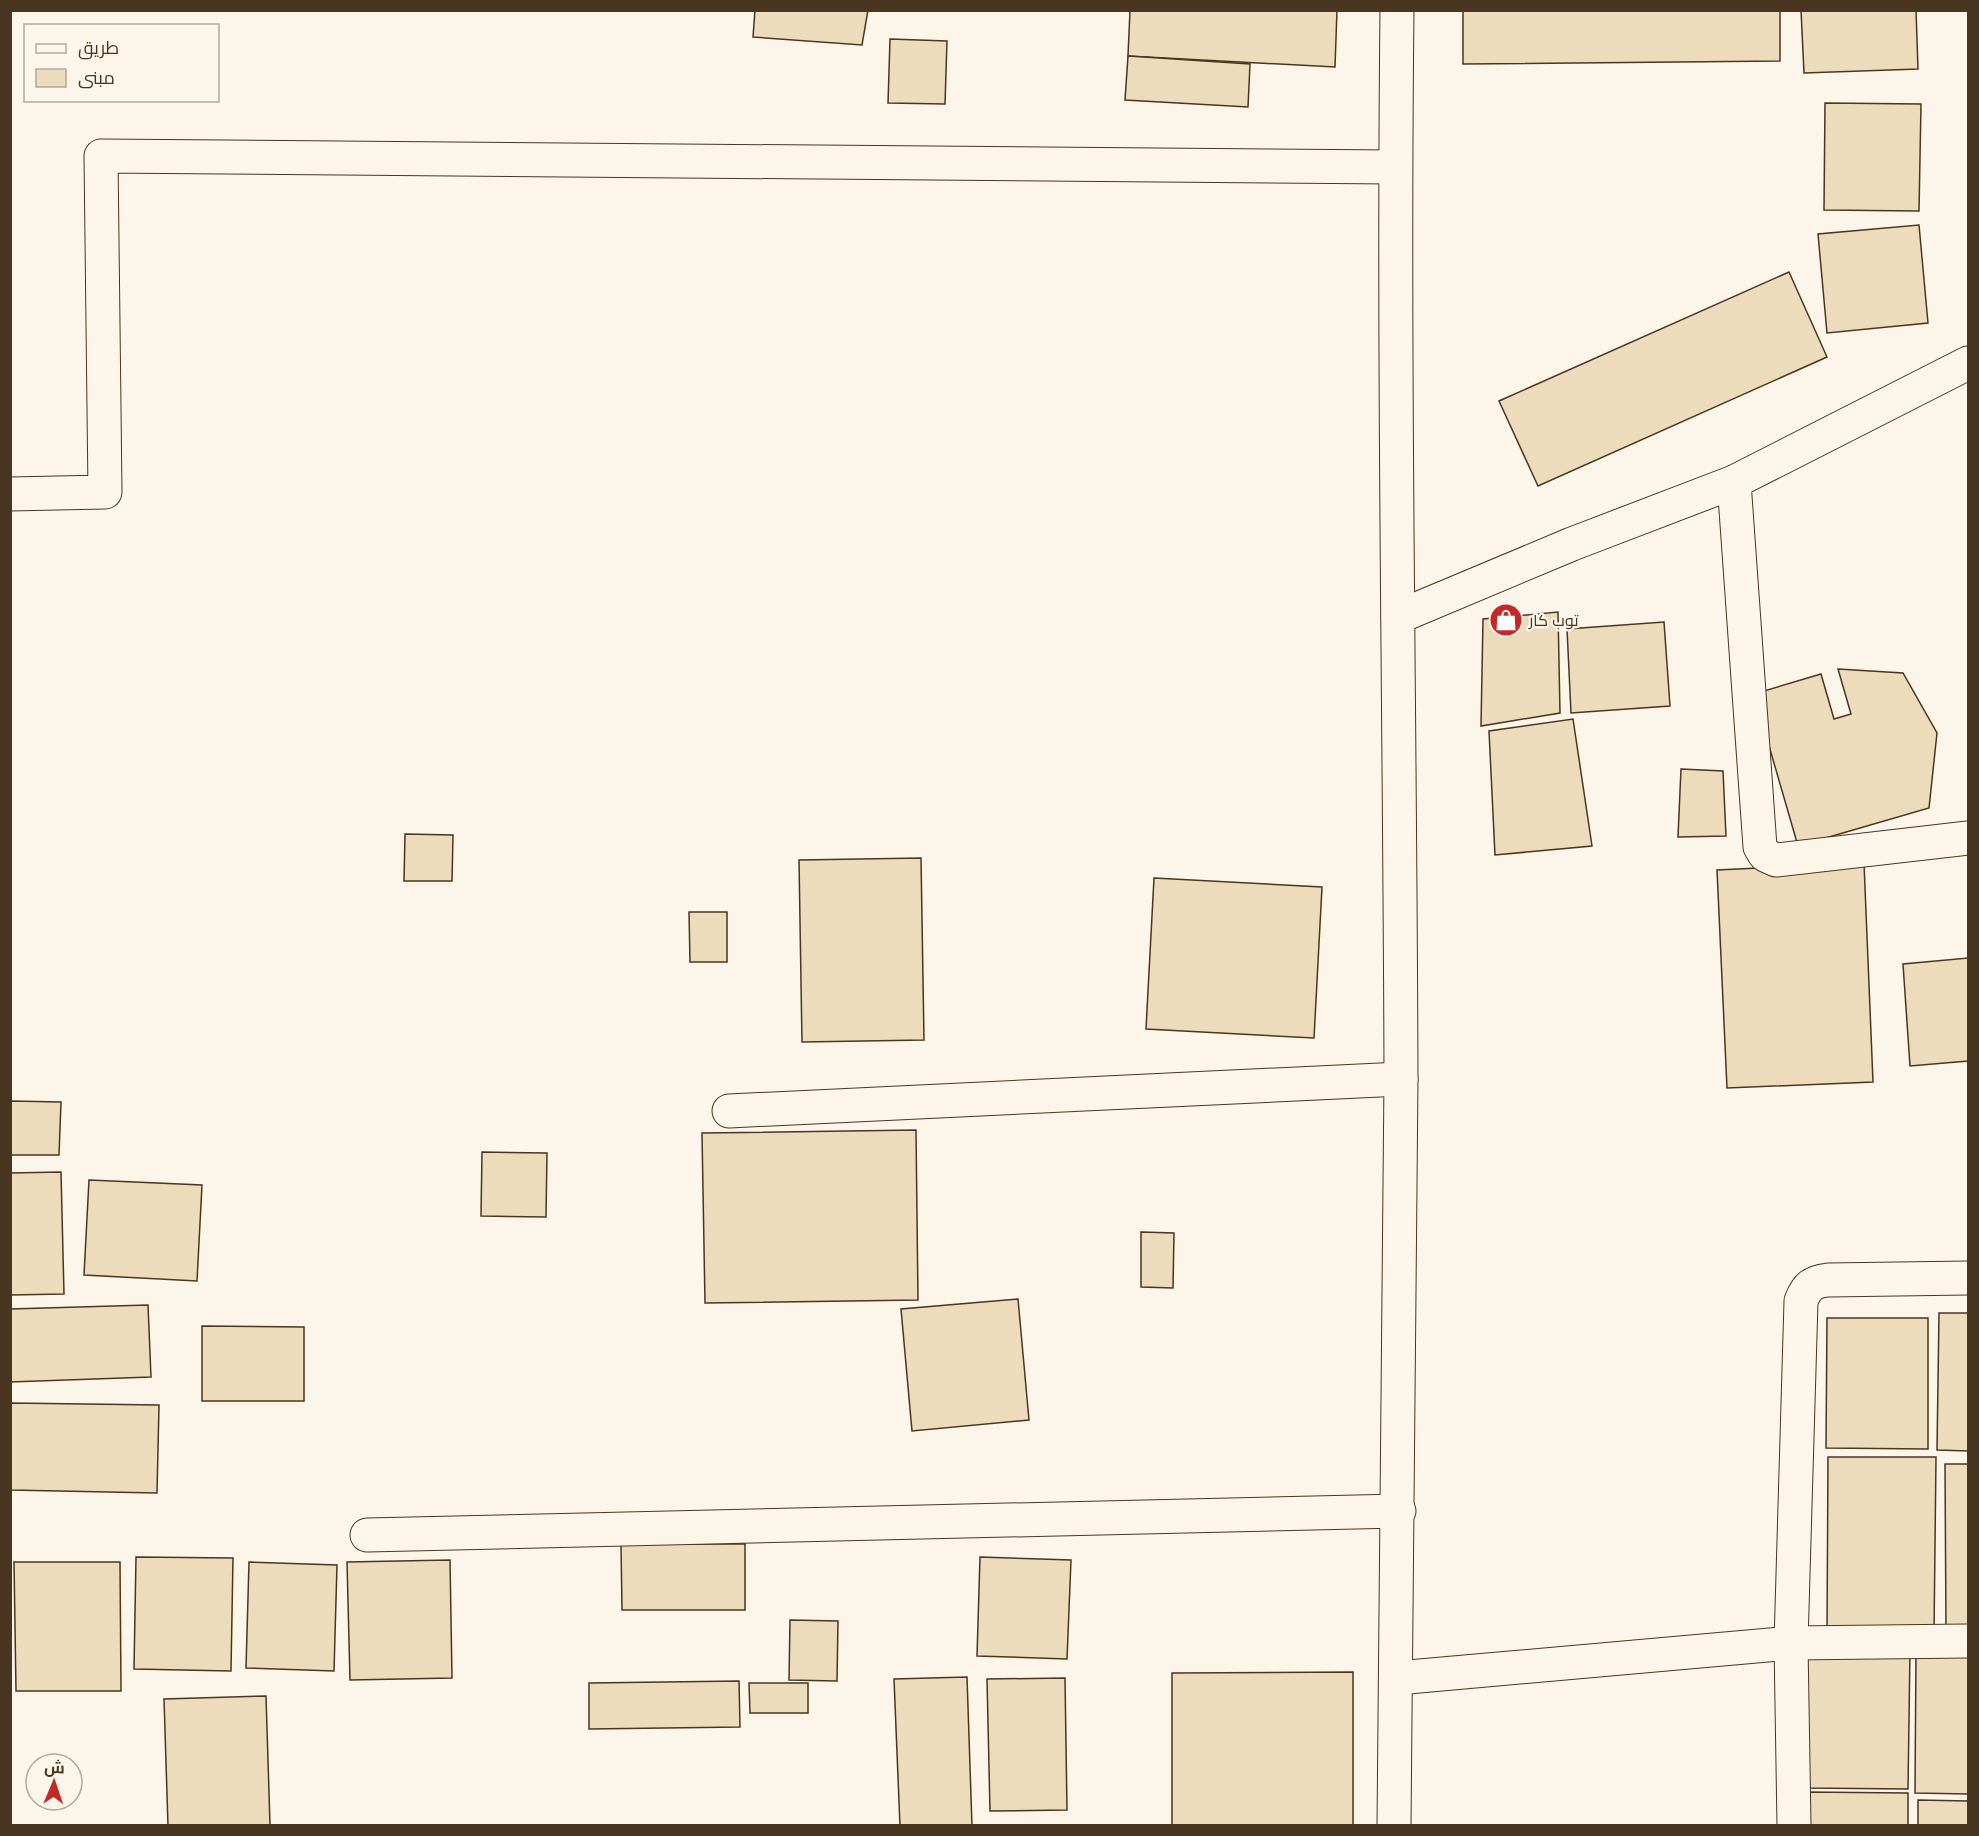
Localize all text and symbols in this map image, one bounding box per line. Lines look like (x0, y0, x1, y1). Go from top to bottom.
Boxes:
legend (24, 24, 219, 102)
text: طريق (78, 38, 119, 60)
text: مبنى (78, 68, 115, 89)
shop icon: توب كار (1488, 602, 1524, 638)
place label: توب كار (1528, 612, 1579, 630)
north arrow (24, 1752, 84, 1812)
text: ش (44, 1759, 65, 1777)

